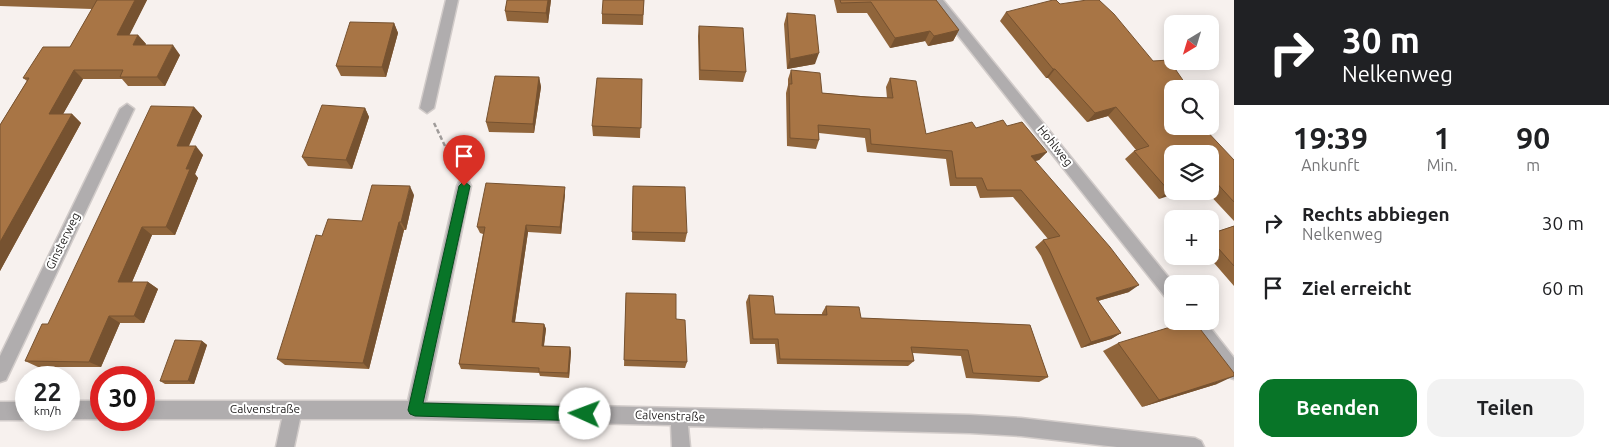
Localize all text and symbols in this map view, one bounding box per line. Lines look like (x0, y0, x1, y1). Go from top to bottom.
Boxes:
north arrow (1164, 15, 1219, 70)
map controls (1164, 15, 1219, 330)
icon: right (1259, 20, 1324, 85)
text: 30 m (1342, 20, 1420, 60)
text: Nelkenweg (1342, 61, 1453, 86)
button: search (1164, 80, 1219, 135)
text: 19:39 (1293, 121, 1368, 155)
text: 1 (1434, 121, 1451, 155)
text: 90 (1516, 121, 1550, 155)
street label: Hohlweg (1035, 123, 1076, 169)
pin (443, 135, 485, 186)
icon: arrive (450, 142, 478, 170)
button: layers (1164, 145, 1219, 200)
text: Ankunft (1301, 156, 1359, 174)
text: Min. (1427, 156, 1458, 174)
text: m (1526, 156, 1540, 174)
text: Rechts abbiegen (1302, 203, 1450, 225)
icon: right (1259, 209, 1287, 237)
street label: Ginsterweg (43, 210, 82, 271)
button: + (1164, 210, 1219, 265)
text: 30 m (1542, 212, 1584, 234)
text: Nelkenweg (1302, 225, 1383, 243)
icon: arrive (1259, 274, 1287, 302)
button: − (1164, 275, 1219, 330)
text: Ziel erreicht (1302, 277, 1411, 299)
text: 60 m (1542, 277, 1584, 299)
speed limit sign: 30 (90, 366, 155, 431)
text: 22 (33, 378, 62, 406)
button: Beenden (1259, 379, 1417, 437)
button: Teilen (1427, 379, 1584, 437)
position arrow (558, 387, 610, 439)
street label: Calvenstraße (230, 402, 300, 415)
text: km/h (34, 404, 61, 417)
street label: Calvenstraße (635, 408, 705, 423)

